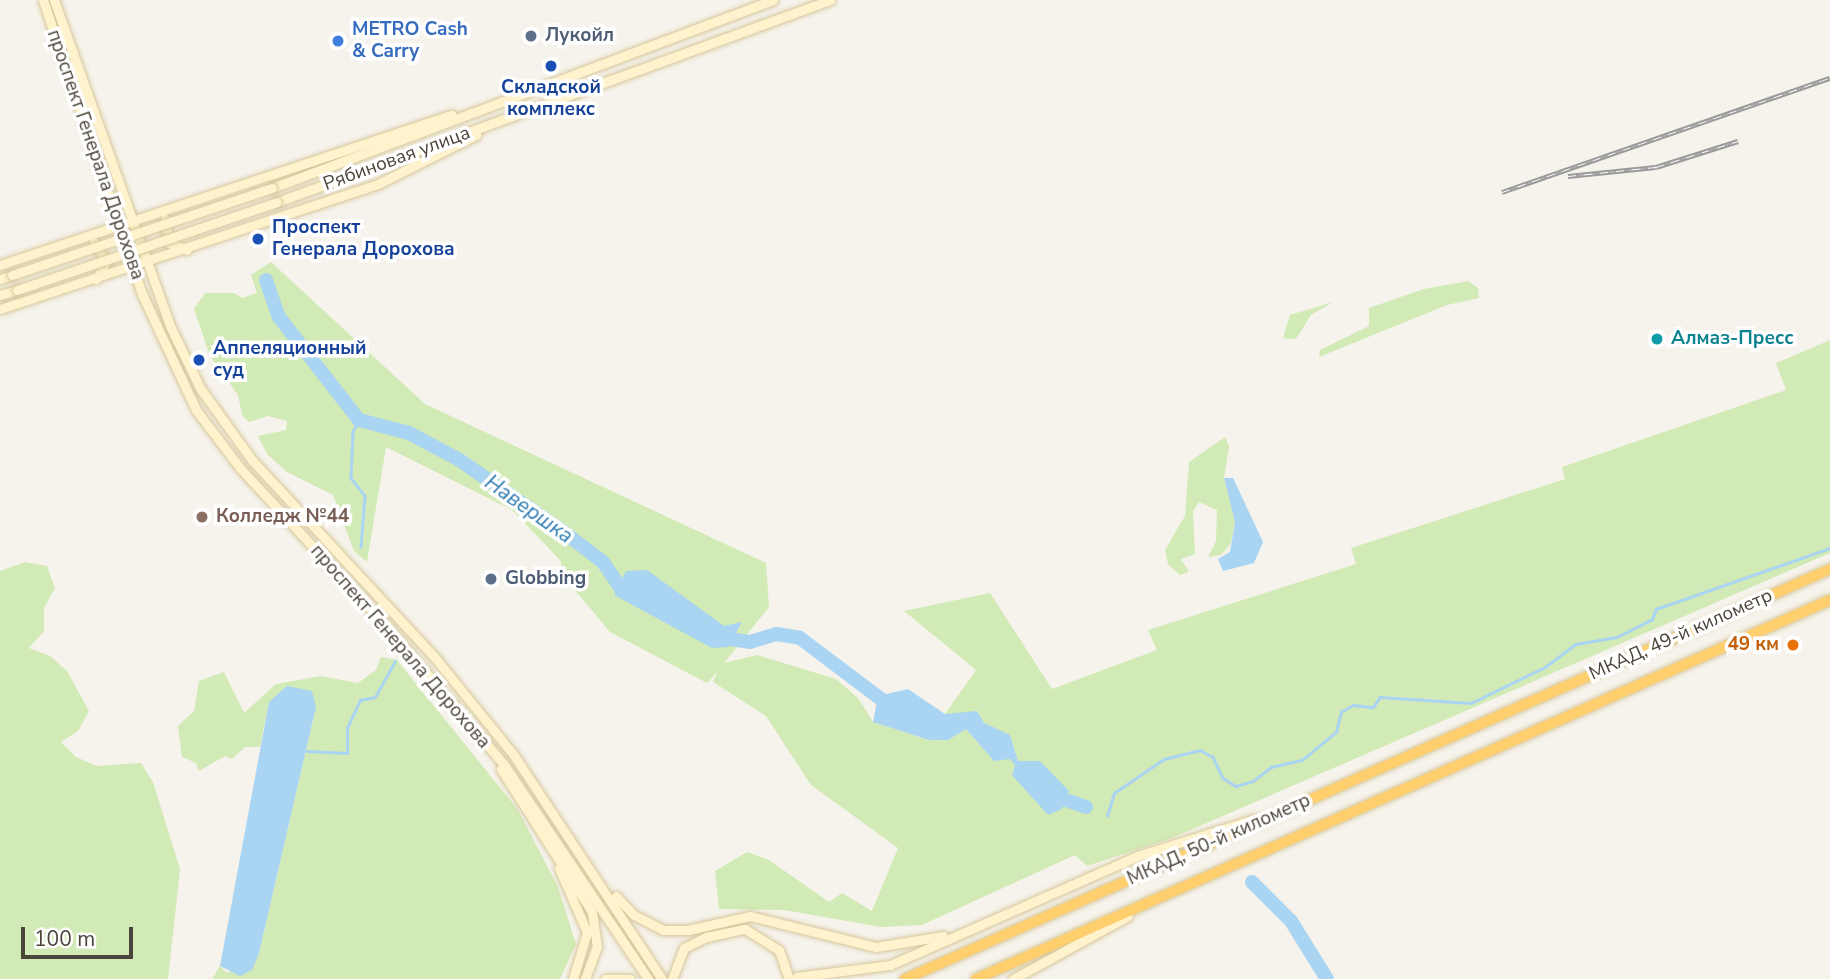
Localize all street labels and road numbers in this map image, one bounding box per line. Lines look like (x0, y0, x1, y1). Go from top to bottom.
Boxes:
street label: проспект Генерала Дорохова (41, 27, 149, 283)
street label: Рябиновая улица (320, 122, 474, 196)
street label: проспект Генерала Дорохова (305, 540, 495, 754)
street label: МКАД, 49-й километр (1586, 584, 1776, 686)
street label: МКАД, 50-й километр (1124, 789, 1314, 891)

